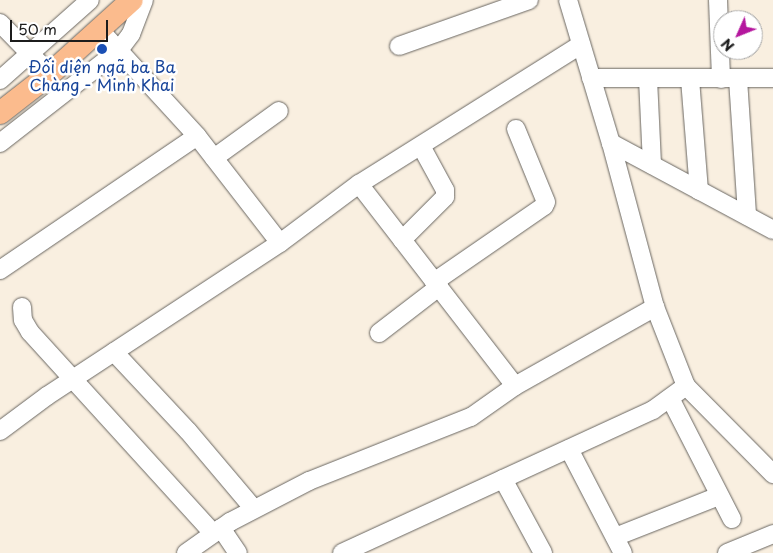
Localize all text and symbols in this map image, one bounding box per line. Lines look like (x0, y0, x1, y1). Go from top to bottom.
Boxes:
scale bar (12, 10, 110, 42)
north arrow (713, 10, 763, 60)
text: 50 m (18, 17, 57, 40)
text: N (716, 34, 739, 56)
marker: Đối diện ngã ba Ba Chàng - Minh Khai (96, 43, 108, 55)
place label: Đối diện ngã ba Ba Chàng - Minh Khai (28, 56, 176, 94)

